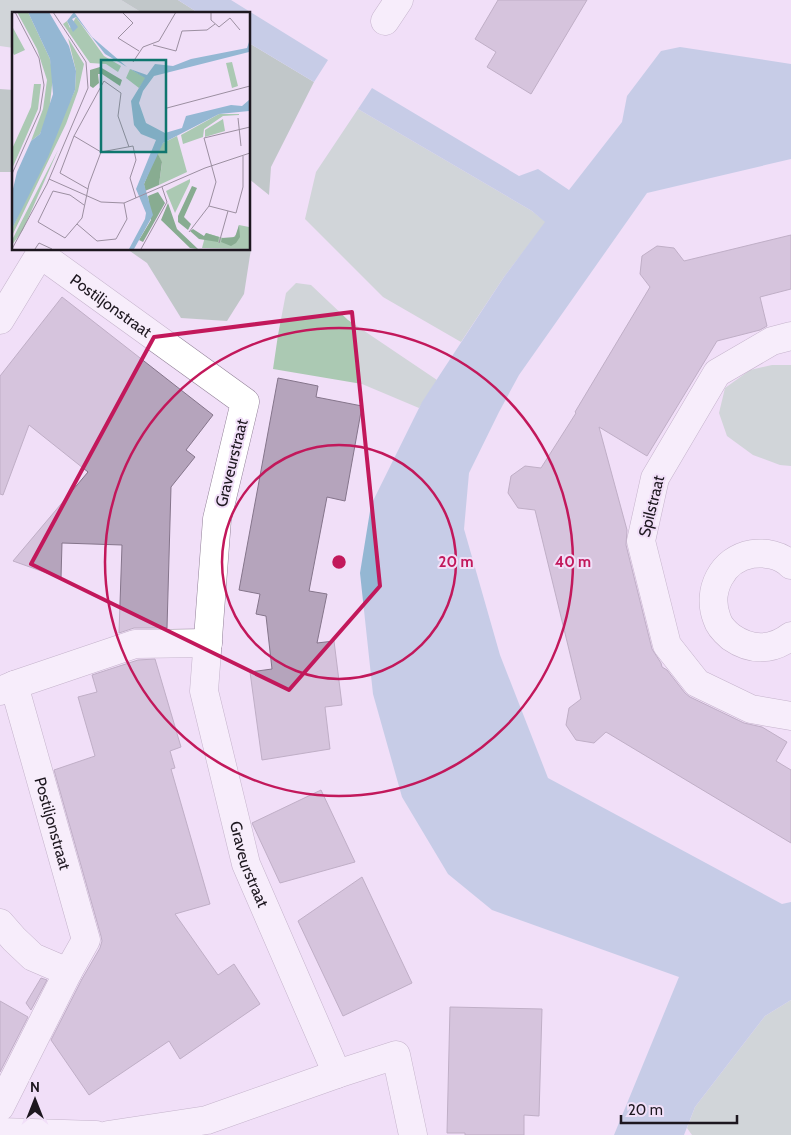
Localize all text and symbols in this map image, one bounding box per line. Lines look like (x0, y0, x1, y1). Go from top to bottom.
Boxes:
inset map (12, 12, 250, 250)
street label: Postiljonstraat (67, 270, 156, 342)
street label: Graveurstraat (211, 417, 252, 509)
street label: Spilstraat (635, 473, 668, 539)
centre of rings (330, 553, 348, 571)
text: 20 m (439, 553, 473, 571)
text: 40 m (555, 553, 591, 571)
street label: Postiljonstraat (30, 775, 75, 873)
street label: Graveurstraat (226, 819, 273, 911)
north arrow (10, 1075, 60, 1125)
text: N (30, 1078, 40, 1096)
scale bar (621, 1092, 737, 1124)
text: 20 m (628, 1101, 663, 1119)

